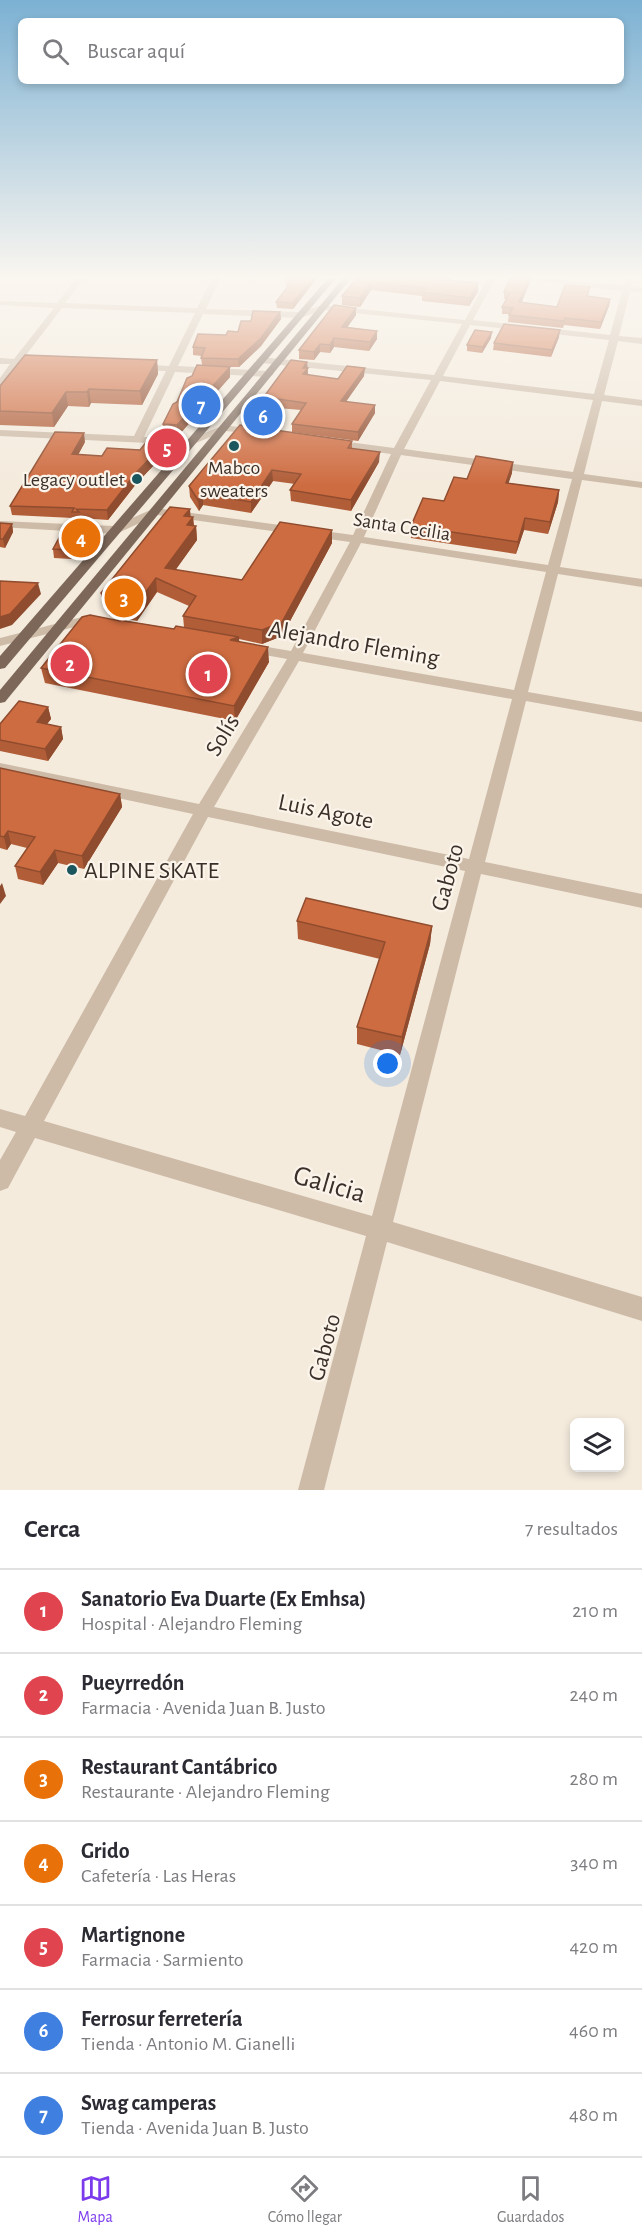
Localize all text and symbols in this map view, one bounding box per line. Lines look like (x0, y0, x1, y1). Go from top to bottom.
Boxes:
search box (18, 18, 624, 84)
icon: search (39, 35, 72, 68)
text: Buscar aquí (87, 40, 185, 62)
pin: 7 (182, 382, 220, 428)
pin: 6 (244, 394, 282, 438)
pin: 5 (148, 426, 186, 470)
marker: Mabco sweaters (227, 439, 241, 453)
place label: Mabco sweaters (200, 458, 268, 501)
place label: Legacy outlet (23, 470, 126, 490)
marker: Legacy outlet (130, 472, 144, 486)
street label: Santa Cecilia (352, 509, 452, 545)
pin: 4 (62, 516, 100, 560)
pin: 3 (104, 576, 144, 620)
street label: Alejandro Fleming (267, 617, 441, 671)
pin: 2 (50, 642, 90, 686)
pin: 1 (188, 652, 228, 696)
street label: Solís (201, 711, 244, 760)
street label: Luis Agote (276, 790, 376, 834)
street label: Gaboto (428, 841, 468, 913)
place label: ALPINE SKATE (84, 859, 219, 883)
marker: ALPINE SKATE (65, 863, 79, 877)
your location (373, 1049, 402, 1078)
street label: Galicia (290, 1161, 369, 1209)
street label: Gaboto (305, 1311, 345, 1383)
map controls (570, 1418, 624, 1472)
button: layers (570, 1418, 624, 1472)
text: Cerca (24, 1516, 81, 1542)
text: 7 resultados (525, 1519, 618, 1539)
text: Sanatorio Eva Duarte (Ex Emhsa) (81, 1588, 366, 1610)
text: 1 (40, 1601, 47, 1621)
text: 210 m (572, 1601, 618, 1621)
text: Hospital · Alejandro Fleming (81, 1614, 302, 1634)
text: Pueyrredón (81, 1672, 184, 1694)
text: 2 (39, 1685, 48, 1705)
text: 240 m (569, 1685, 618, 1705)
text: Farmacia · Avenida Juan B. Justo (81, 1698, 326, 1718)
text: Restaurant Cantábrico (81, 1756, 277, 1778)
text: 3 (39, 1769, 48, 1789)
text: 280 m (570, 1769, 618, 1789)
text: Restaurante · Alejandro Fleming (81, 1782, 330, 1802)
text: Grido (81, 1840, 130, 1862)
text: 4 (38, 1853, 49, 1873)
text: 340 m (570, 1853, 618, 1873)
text: Cafetería · Las Heras (81, 1866, 236, 1886)
text: Martignone (81, 1924, 185, 1946)
text: 5 (39, 1937, 48, 1957)
text: 420 m (569, 1937, 618, 1957)
text: Farmacia · Sarmiento (81, 1950, 244, 1970)
text: Ferrosur ferretería (81, 2008, 243, 2030)
text: 6 (39, 2021, 48, 2041)
text: 460 m (569, 2021, 618, 2041)
text: Tienda · Antonio M. Gianelli (81, 2034, 295, 2054)
text: Swag camperas (81, 2092, 216, 2114)
text: 7 (39, 2105, 48, 2125)
text: 480 m (569, 2105, 618, 2125)
text: Tienda · Avenida Juan B. Justo (81, 2118, 309, 2138)
tab: Mapa (77, 2172, 113, 2227)
tab: Cómo llegar (268, 2172, 342, 2227)
tab: Guardados (497, 2172, 565, 2227)

